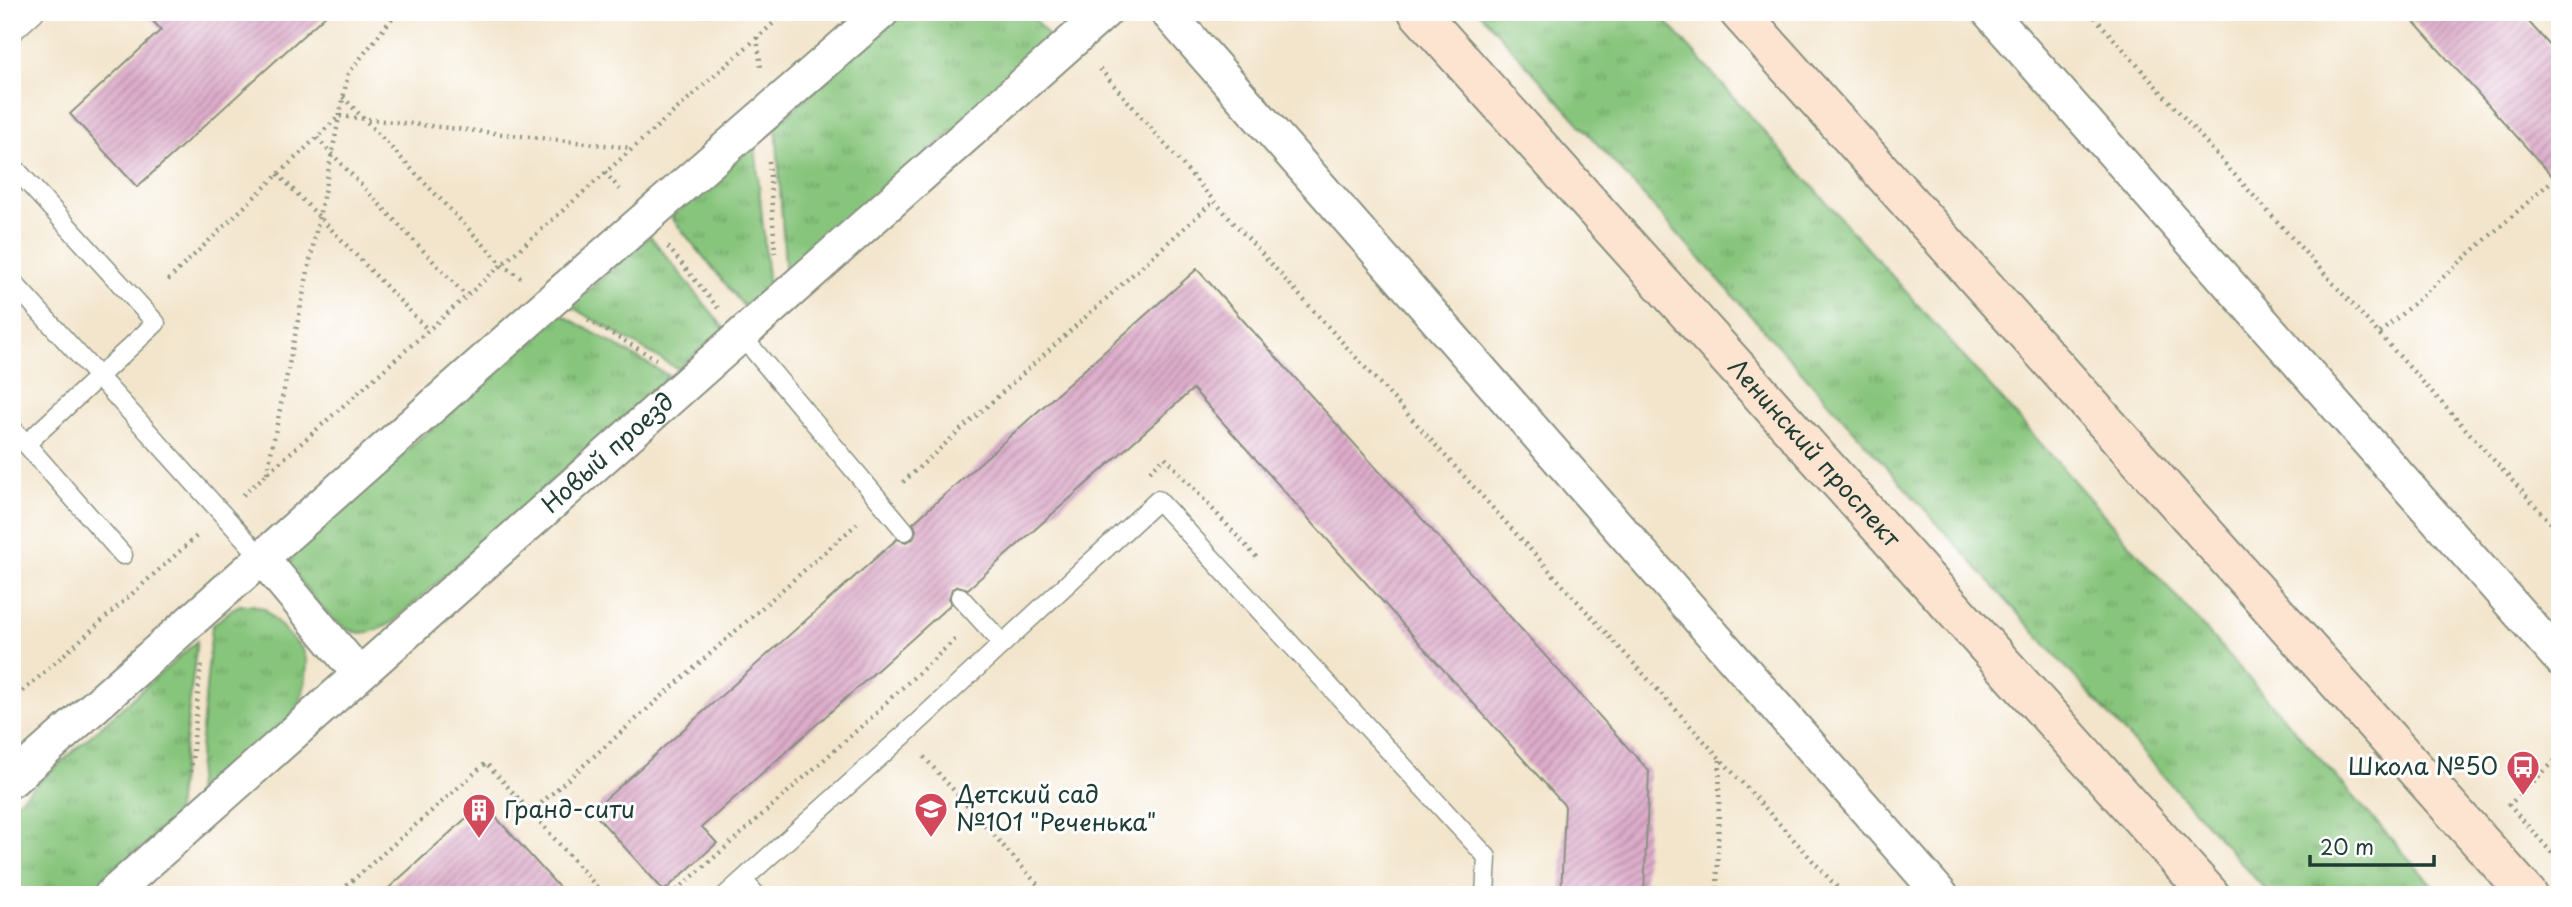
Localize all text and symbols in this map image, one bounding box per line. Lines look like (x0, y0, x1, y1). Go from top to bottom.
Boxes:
street label: Ленинский проспект (1721, 349, 1910, 555)
street label: Новый проезд (533, 383, 681, 521)
place label: Школа №50 (2348, 747, 2498, 783)
bus stop icon: Школа №50 (2504, 748, 2542, 797)
place label: Детский сад №101 "Реченька" (955, 775, 1156, 839)
place label: Гранд-сити (504, 790, 635, 826)
school or university icon: Детский сад №101 "Реченька" (912, 790, 950, 839)
building icon: Гранд-сити (460, 791, 498, 840)
scale bar (2310, 823, 2434, 867)
text: 20 m (2320, 830, 2374, 862)

